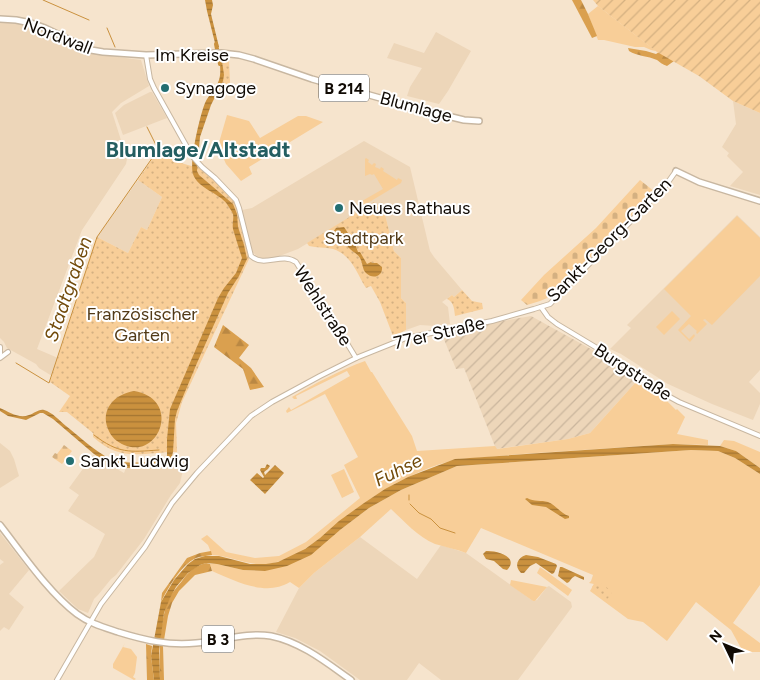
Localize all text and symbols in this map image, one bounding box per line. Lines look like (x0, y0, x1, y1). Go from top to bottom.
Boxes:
street label: Nordwall (20, 13, 96, 59)
street label: Im Kreise (155, 44, 229, 66)
road number: B 214 (319, 75, 369, 102)
place label: Synagoge (175, 77, 256, 99)
marker: Synagoge (159, 82, 171, 94)
street label: Blumlage (377, 87, 455, 127)
district label: Blumlage/Altstadt (105, 136, 291, 163)
street label: Sankt-Georg-Garten (542, 173, 676, 307)
place label: Neues Rathaus (349, 197, 470, 219)
marker: Neues Rathaus (333, 202, 345, 214)
park label: Stadtpark (325, 227, 404, 249)
water label: Stadtgraben (39, 233, 97, 345)
street label: Wehlstraße (289, 262, 357, 350)
park label: Französischer Garten (87, 303, 197, 346)
street label: 77er Straße (391, 312, 487, 354)
street label: Burgstraße (590, 339, 676, 405)
water label: Fuhse (370, 448, 426, 491)
place label: Sankt Ludwig (80, 450, 189, 472)
marker: Sankt Ludwig (64, 455, 76, 467)
north arrow (700, 620, 750, 670)
road number: B 3 (202, 626, 234, 652)
text: N (706, 627, 726, 646)

